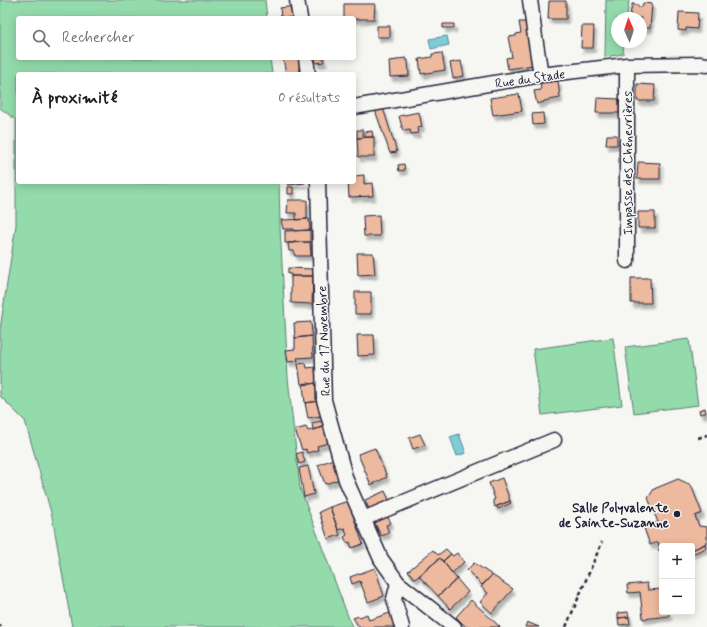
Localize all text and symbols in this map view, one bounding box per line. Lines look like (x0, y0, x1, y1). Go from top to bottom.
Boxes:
north arrow (611, 12, 647, 48)
search box (16, 16, 356, 60)
icon: search (30, 27, 52, 49)
text: Rechercher (62, 28, 135, 48)
street label: Rue du Stade (494, 66, 566, 93)
text: À proximité (32, 87, 117, 109)
text: 0 résultats (278, 90, 340, 107)
street label: Impasse des Chénevrières (620, 91, 637, 235)
street label: Rue du 17 Novembre (314, 285, 335, 396)
place label: Salle Polyvalente de Sainte-Suzanne (559, 500, 669, 532)
marker: Salle Polyvalente de Sainte-Suzanne (672, 509, 682, 519)
map controls (659, 543, 695, 615)
button: + (659, 543, 695, 579)
button: − (659, 579, 695, 615)

